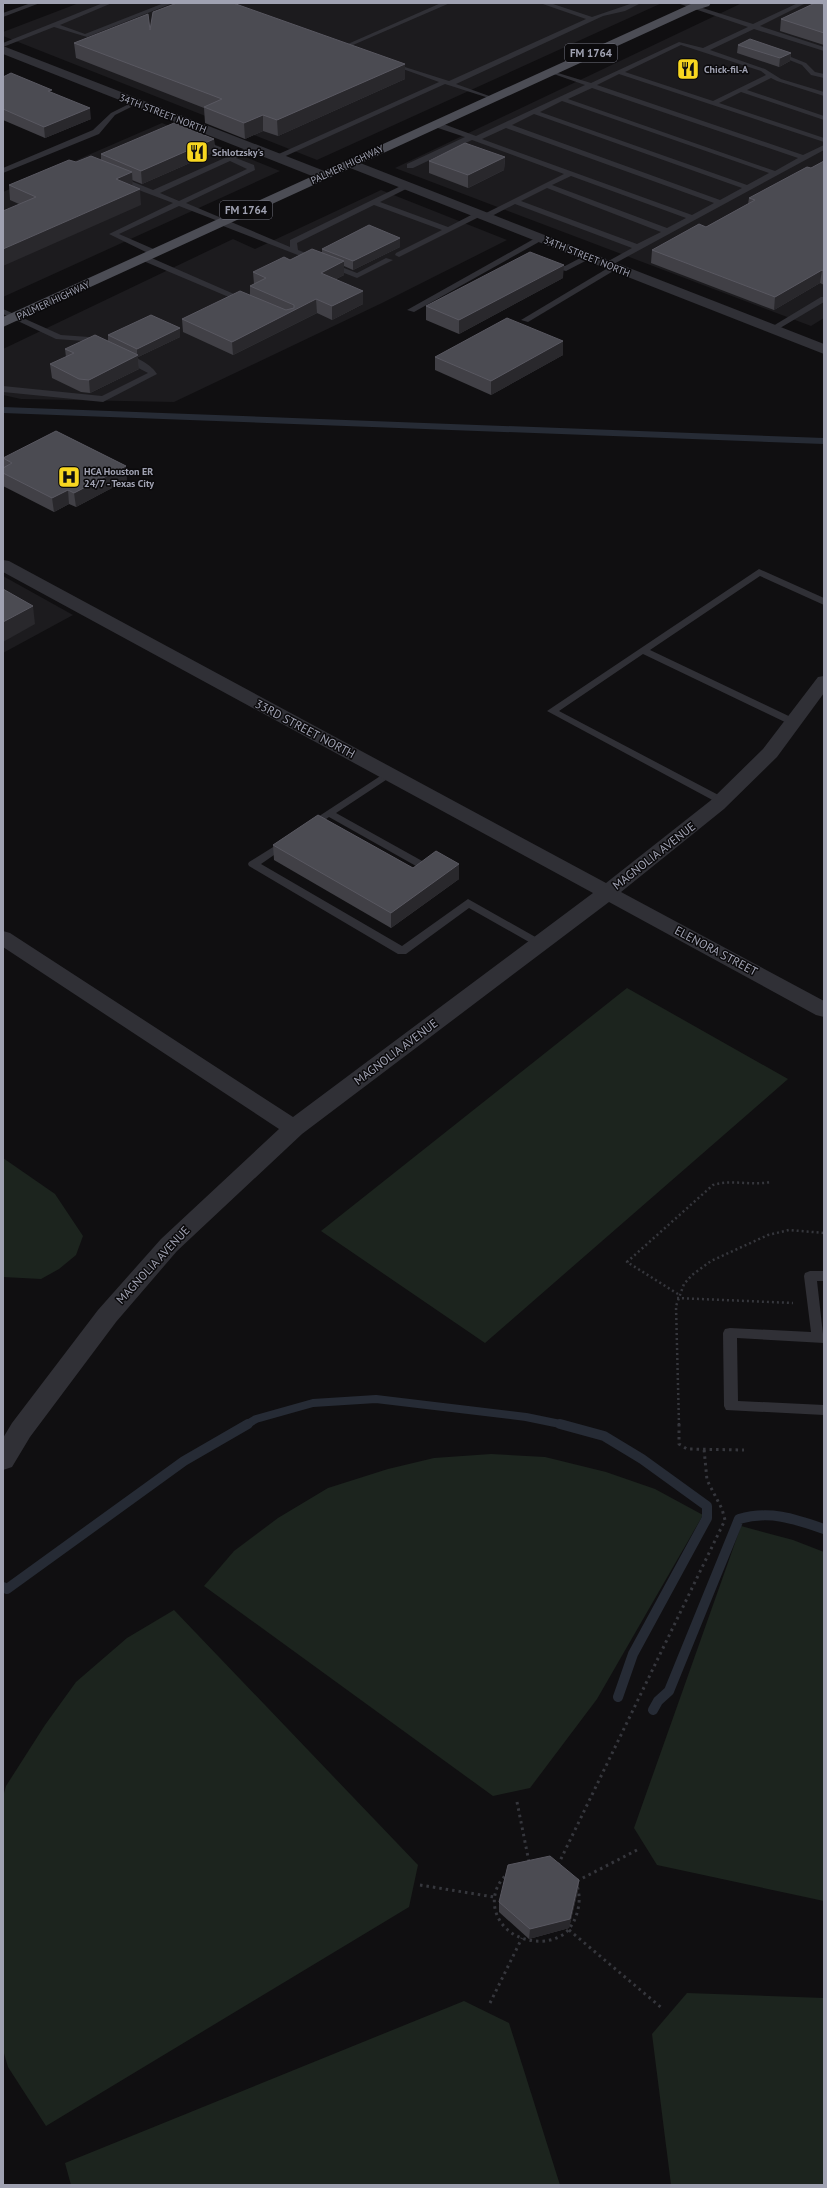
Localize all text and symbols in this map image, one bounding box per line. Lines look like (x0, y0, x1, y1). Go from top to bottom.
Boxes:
road number: FM 1764 (565, 44, 617, 62)
restaurant icon: Chick-fil-A (675, 56, 701, 82)
place label: Chick-fil-A (704, 63, 749, 76)
street label: 34TH STREET NORTH (117, 91, 208, 136)
restaurant icon: Schlotzsky's (184, 139, 210, 165)
street label: PALMER HIGHWAY (309, 142, 386, 187)
place label: Schlotzsky's (212, 146, 264, 159)
road number: FM 1764 (220, 201, 272, 219)
street label: 34TH STREET NORTH (542, 233, 632, 280)
street label: PALMER HIGHWAY (15, 278, 92, 323)
hospital icon: HCA Houston ER 24/7 - Texas City (56, 464, 82, 490)
place label: HCA Houston ER 24/7 - Texas City (84, 465, 154, 490)
street label: 33RD STREET NORTH (253, 696, 358, 761)
street label: MAGNOLIA AVENUE (609, 819, 698, 893)
street label: ELENORA STREET (672, 922, 760, 979)
street label: MAGNOLIA AVENUE (351, 1015, 441, 1088)
street label: MAGNOLIA AVENUE (113, 1223, 193, 1307)

